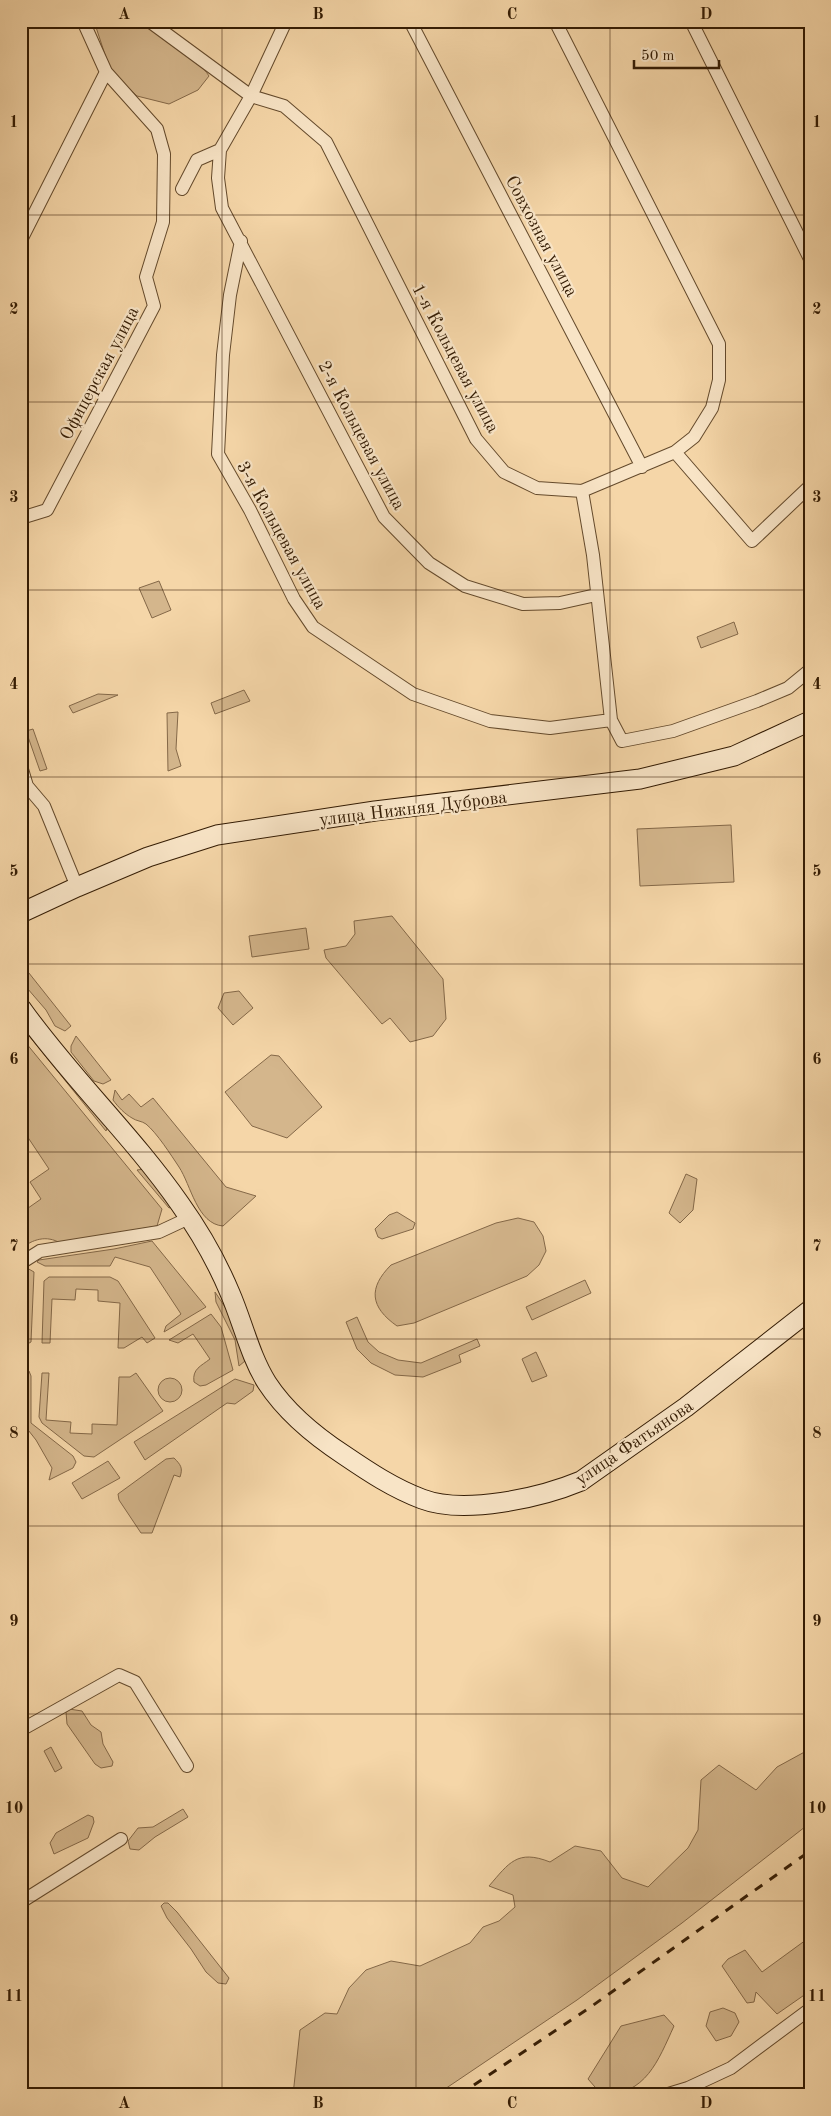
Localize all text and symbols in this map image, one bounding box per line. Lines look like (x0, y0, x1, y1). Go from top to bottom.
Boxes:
text: A (118, 7, 130, 23)
text: B (312, 7, 324, 23)
text: C (507, 7, 517, 23)
text: D (700, 7, 712, 23)
scale bar (634, 38, 718, 70)
text: 50 m (641, 49, 675, 64)
text: 1 (9, 115, 19, 131)
text: 1 (812, 115, 822, 131)
street label: Совхозная улица (502, 173, 581, 300)
street label: 1-я Кольцевая улица (408, 281, 502, 436)
text: 2 (9, 302, 19, 318)
text: 2 (812, 302, 822, 318)
street label: Офицерская улица (57, 304, 143, 443)
street label: 2-я Кольцевая улица (314, 358, 408, 513)
street label: 3-я Кольцевая улица (233, 458, 329, 613)
text: 3 (9, 490, 19, 506)
text: 3 (812, 490, 822, 506)
text: 4 (9, 677, 19, 693)
text: 4 (812, 677, 822, 693)
street label: улица Нижняя Дуброва (318, 789, 508, 829)
text: 5 (9, 864, 19, 880)
text: 5 (812, 864, 822, 880)
text: 6 (9, 1052, 19, 1068)
text: 6 (812, 1052, 822, 1068)
text: 7 (9, 1239, 19, 1255)
text: 7 (812, 1239, 822, 1255)
street label: улица Фатьянова (572, 1397, 697, 1489)
text: 8 (9, 1426, 19, 1442)
text: 8 (812, 1426, 822, 1442)
text: 9 (9, 1614, 19, 1630)
text: 9 (812, 1614, 822, 1630)
text: 10 (5, 1801, 23, 1817)
text: 10 (808, 1801, 826, 1817)
text: 11 (5, 1989, 23, 2005)
text: 11 (808, 1989, 826, 2005)
text: A (118, 2096, 130, 2112)
text: B (312, 2096, 324, 2112)
text: C (507, 2096, 517, 2112)
text: D (700, 2096, 712, 2112)

